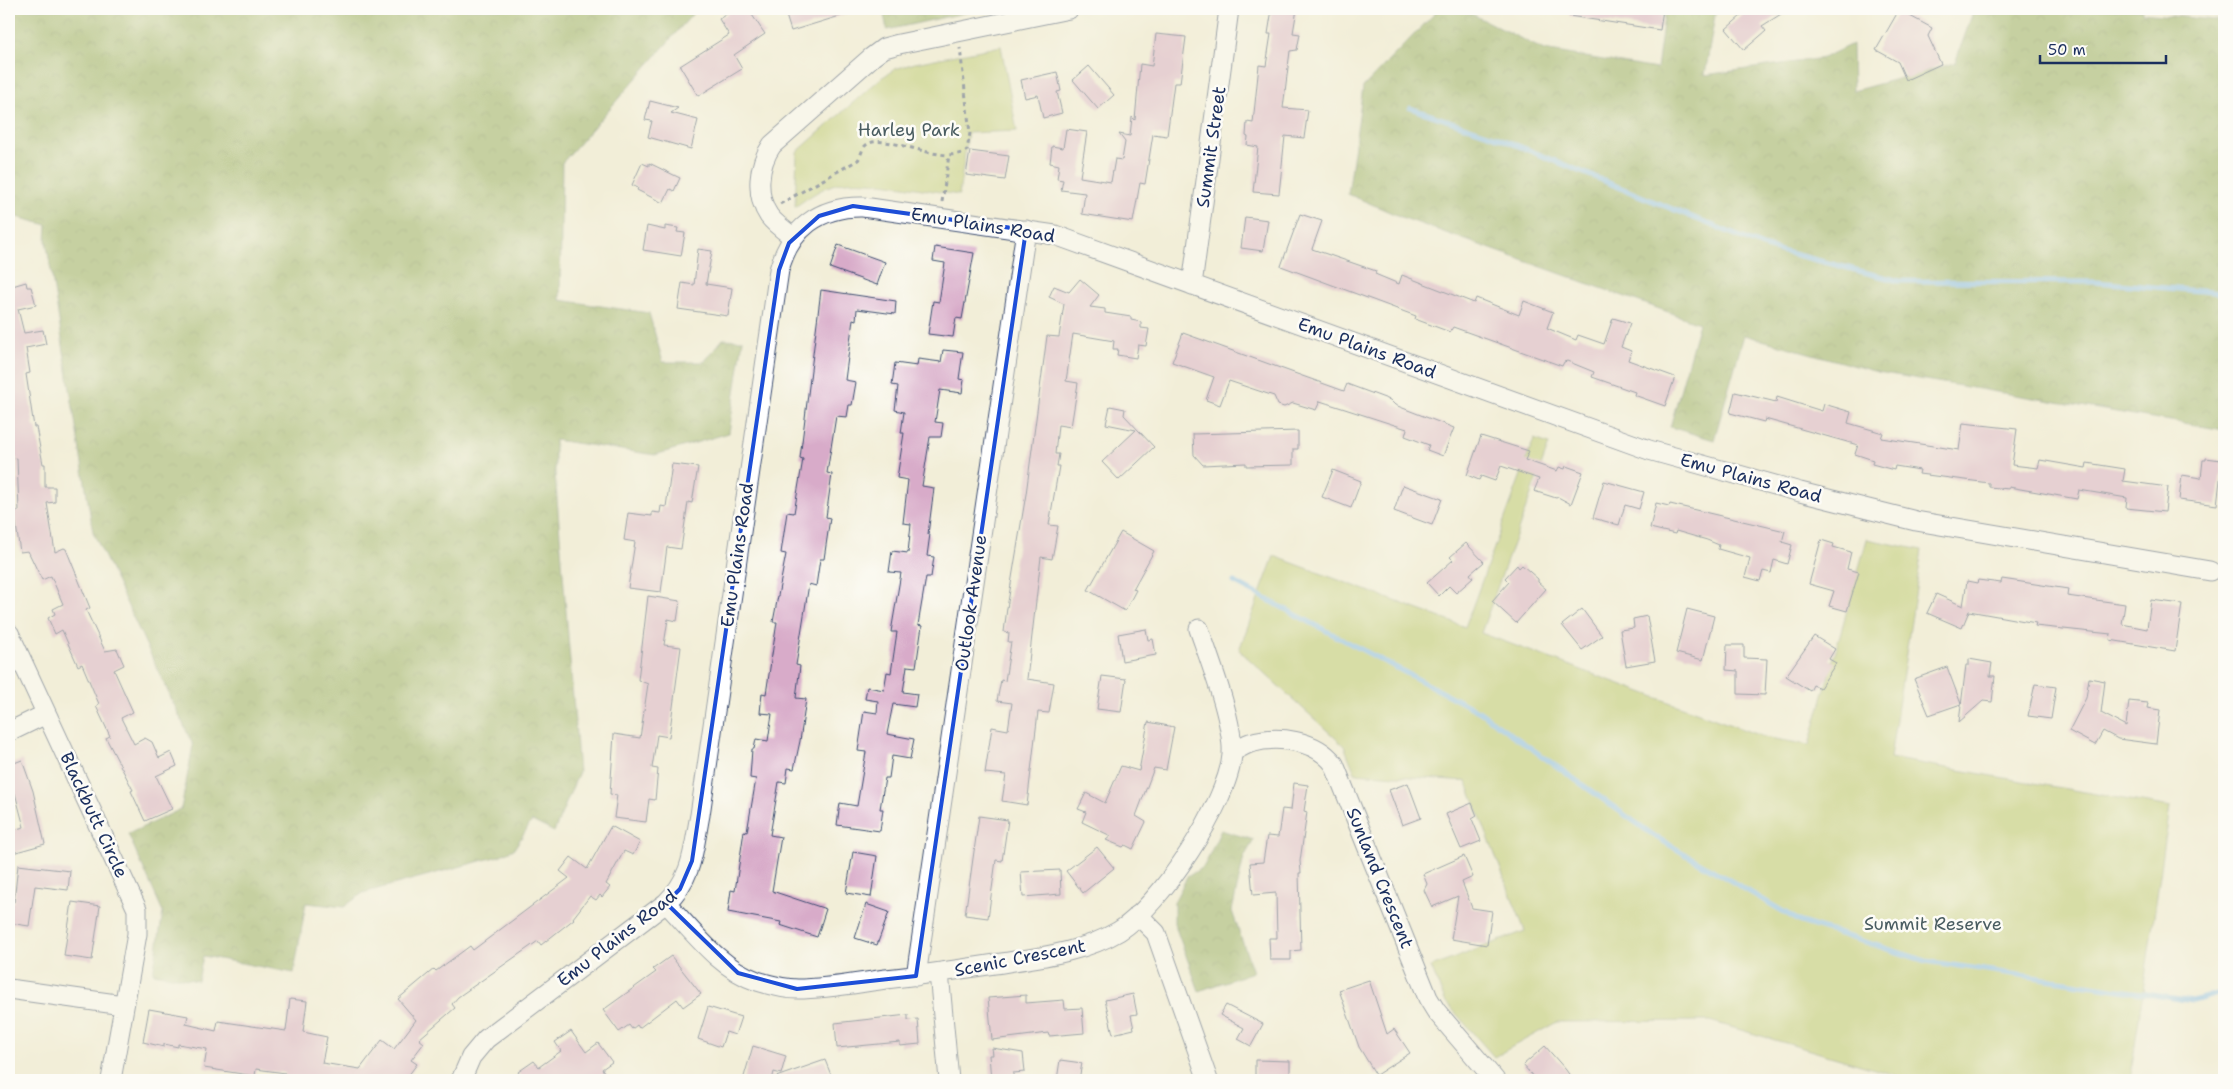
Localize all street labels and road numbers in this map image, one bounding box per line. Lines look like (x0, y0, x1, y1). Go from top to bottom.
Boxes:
street label: Summit Street (1191, 84, 1231, 209)
street label: Emu Plains Road (909, 202, 1057, 248)
street label: Emu Plains Road (1294, 312, 1440, 384)
street label: Emu Plains Road (1678, 448, 1824, 508)
street label: Emu Plains Road (715, 481, 759, 629)
street label: Outlook Avenue (950, 533, 992, 673)
street label: Blackbutt Circle (54, 748, 134, 882)
street label: Sunland Crescent (1341, 804, 1419, 952)
street label: Emu Plains Road (552, 884, 682, 992)
street label: Scenic Crescent (952, 933, 1088, 982)

